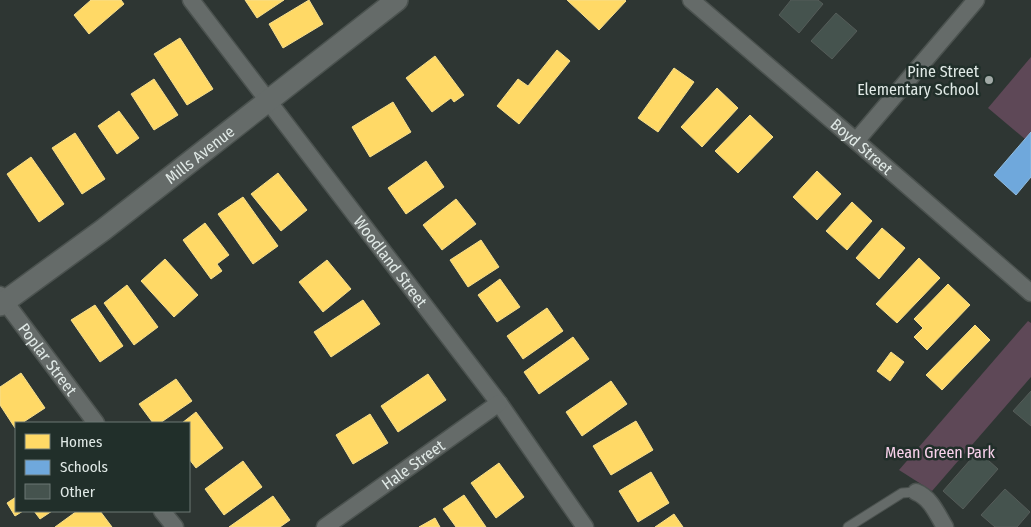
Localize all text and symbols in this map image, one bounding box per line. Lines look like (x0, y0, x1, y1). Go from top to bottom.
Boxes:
place label: Pine Street Elementary School (857, 62, 980, 99)
marker: Pine Street Elementary School (983, 74, 995, 86)
street label: Boyd Street (827, 114, 897, 179)
street label: Mills Avenue (161, 121, 238, 187)
street label: Woodland Street (350, 212, 432, 311)
street label: Poplar Street (15, 319, 82, 400)
legend (15, 422, 190, 512)
text: Homes (60, 433, 102, 451)
street label: Hale Street (378, 435, 449, 493)
park label: Mean Green Park (885, 443, 995, 462)
text: Schools (60, 458, 108, 476)
text: Other (60, 483, 96, 501)

